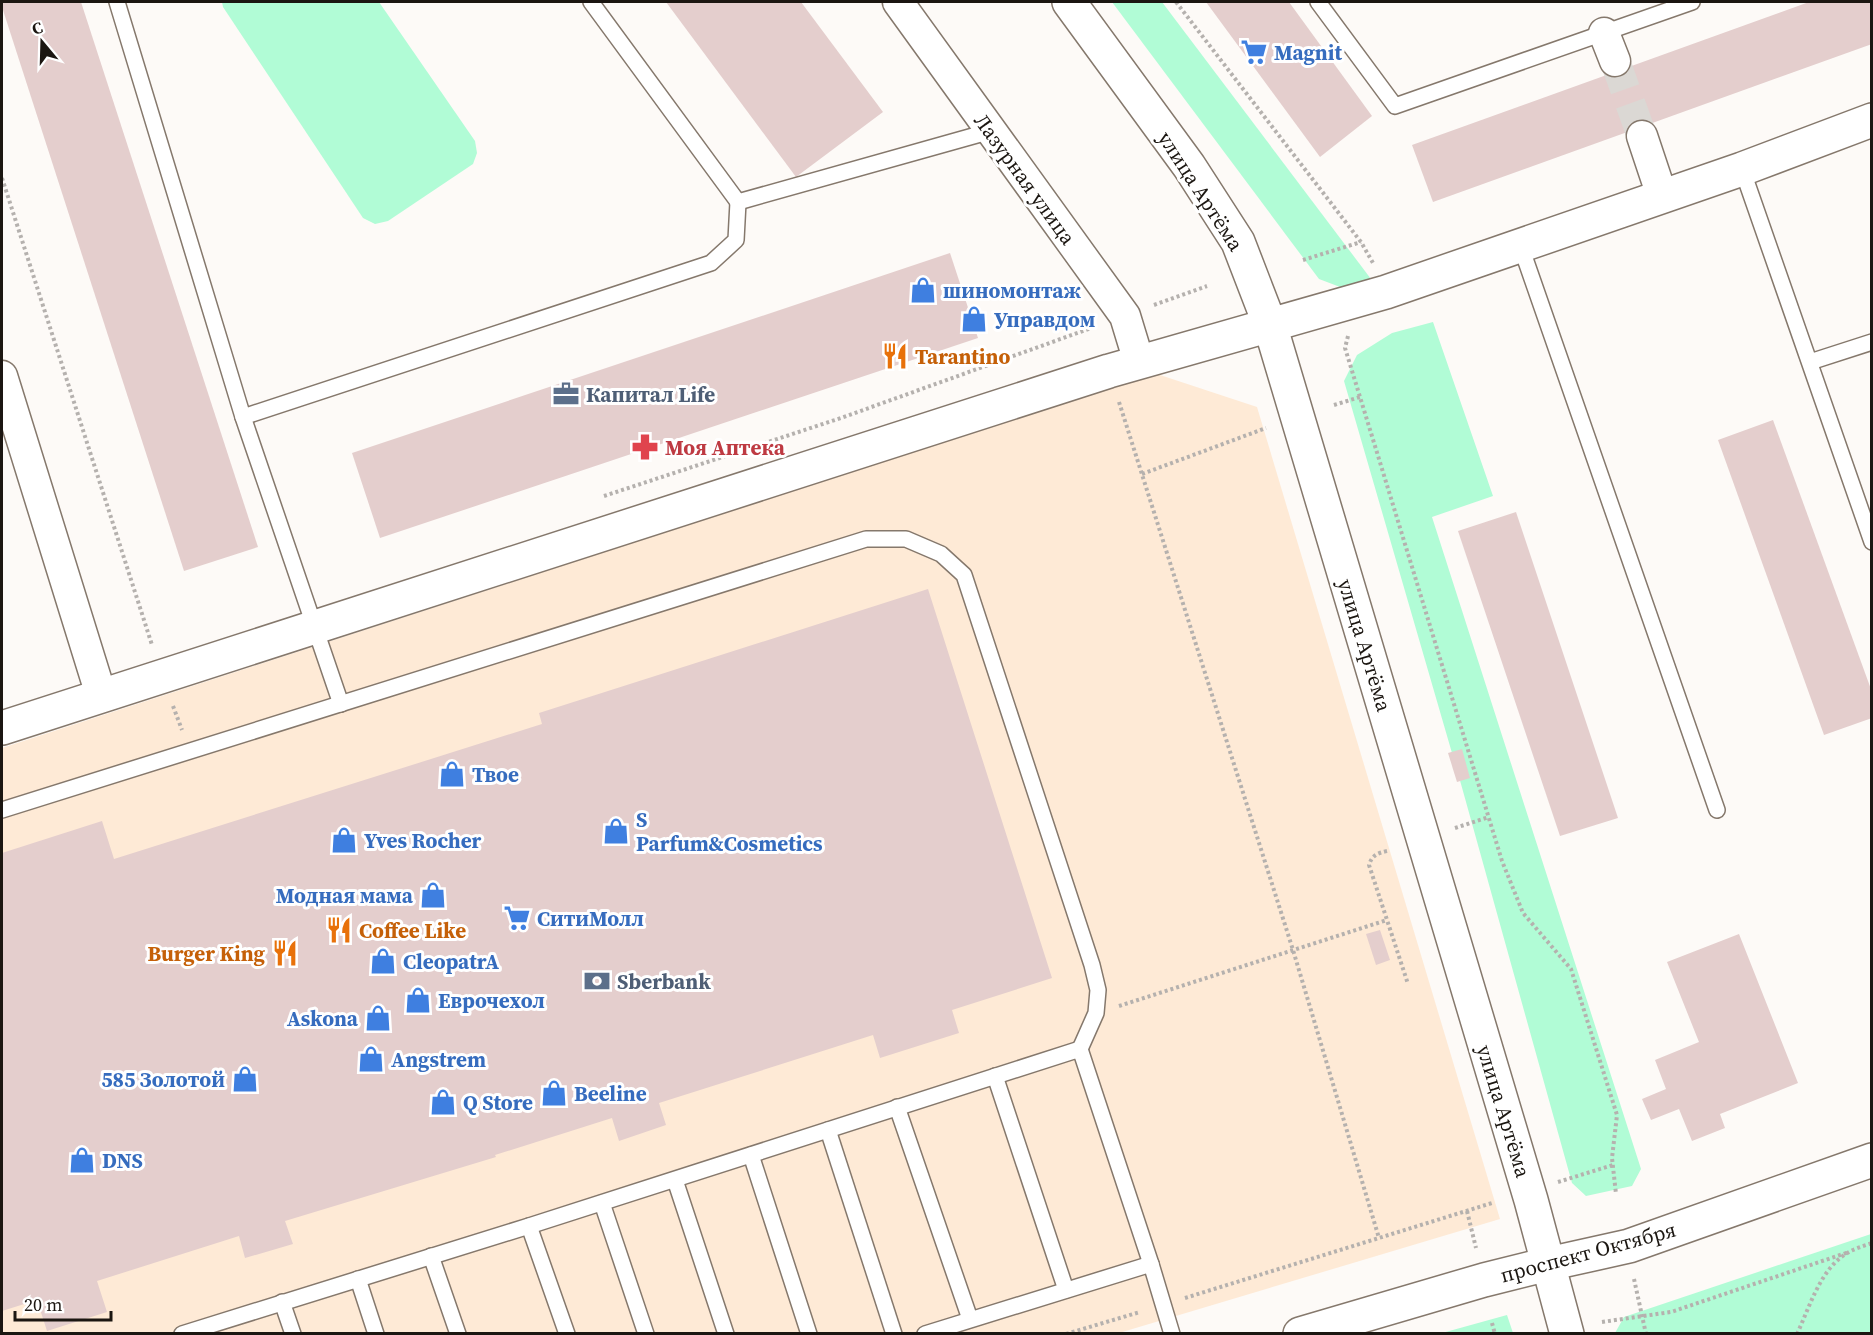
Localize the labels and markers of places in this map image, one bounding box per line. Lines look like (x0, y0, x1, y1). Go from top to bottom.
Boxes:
supermarket icon: Magnit (1239, 37, 1269, 67)
place label: Magnit (1274, 38, 1342, 67)
shop icon: шиномонтаж (908, 275, 938, 305)
place label: шиномонтаж (943, 276, 1082, 305)
shop icon: Управдом (959, 304, 989, 334)
place label: Управдом (994, 305, 1095, 334)
restaurant icon: Tarantino (880, 341, 910, 371)
place label: Tarantino (915, 342, 1010, 371)
office icon: Капитал Life (551, 379, 581, 409)
place label: Капитал Life (586, 380, 715, 409)
pharmacy icon: Моя Аптека (630, 432, 660, 462)
place label: Моя Аптека (665, 433, 786, 462)
shop icon: Твое (437, 759, 467, 789)
place label: Твое (472, 760, 519, 789)
place label: S Parfum&Cosmetics (636, 805, 823, 858)
shop icon: S Parfum&Cosmetics (601, 816, 631, 846)
shop icon: Yves Rocher (329, 825, 359, 855)
place label: Yves Rocher (364, 826, 482, 855)
shop icon: Модная мама (418, 880, 448, 910)
place label: Модная мама (276, 881, 414, 910)
supermarket icon: СитиМолл (502, 903, 532, 933)
place label: СитиМолл (537, 904, 644, 933)
restaurant icon: Coffee Like (324, 915, 354, 945)
place label: Coffee Like (359, 916, 466, 945)
restaurant icon: Burger King (270, 938, 300, 968)
place label: Burger King (148, 939, 266, 968)
shop icon: CleopatrA (368, 946, 398, 976)
place label: CleopatrA (403, 947, 499, 976)
bank icon: Sberbank (582, 966, 612, 996)
place label: Sberbank (617, 967, 711, 996)
shop icon: Еврочехол (403, 985, 433, 1015)
place label: Еврочехол (438, 986, 545, 1015)
shop icon: Askona (363, 1003, 393, 1033)
place label: Askona (287, 1004, 359, 1033)
shop icon: Angstrem (356, 1044, 386, 1074)
place label: Angstrem (391, 1045, 486, 1074)
shop icon: 585 Золотой (230, 1064, 260, 1094)
place label: 585 Золотой (101, 1065, 225, 1094)
shop icon: Beeline (539, 1078, 569, 1108)
place label: Beeline (574, 1079, 647, 1108)
shop icon: Q Store (428, 1087, 458, 1117)
place label: Q Store (463, 1088, 533, 1117)
shop icon: DNS (67, 1145, 97, 1175)
place label: DNS (102, 1146, 143, 1175)

